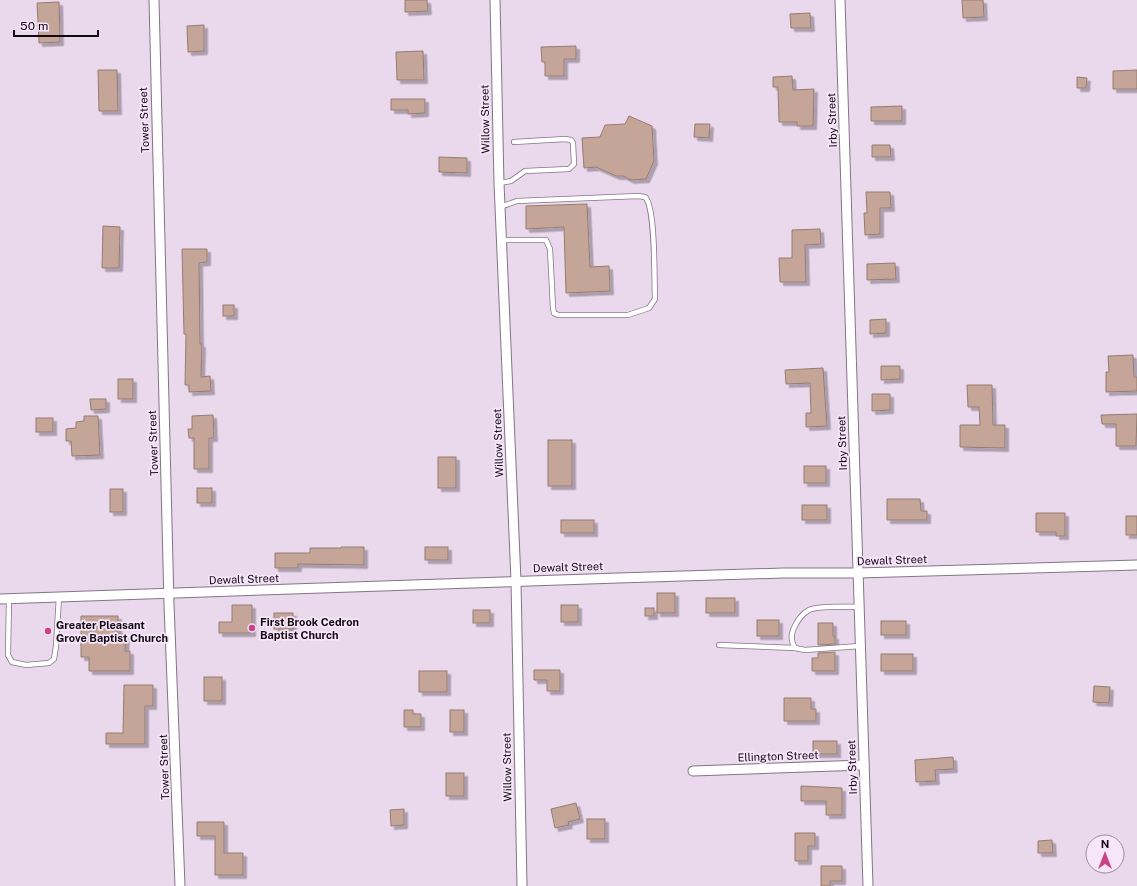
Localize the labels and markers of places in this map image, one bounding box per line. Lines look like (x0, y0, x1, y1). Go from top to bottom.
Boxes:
place label: First Brook Cedron Baptist Church (260, 616, 359, 641)
place label: Greater Pleasant Grove Baptist Church (56, 619, 168, 644)
marker: First Brook Cedron Baptist Church (247, 623, 257, 633)
marker: Greater Pleasant Grove Baptist Church (43, 626, 53, 636)

